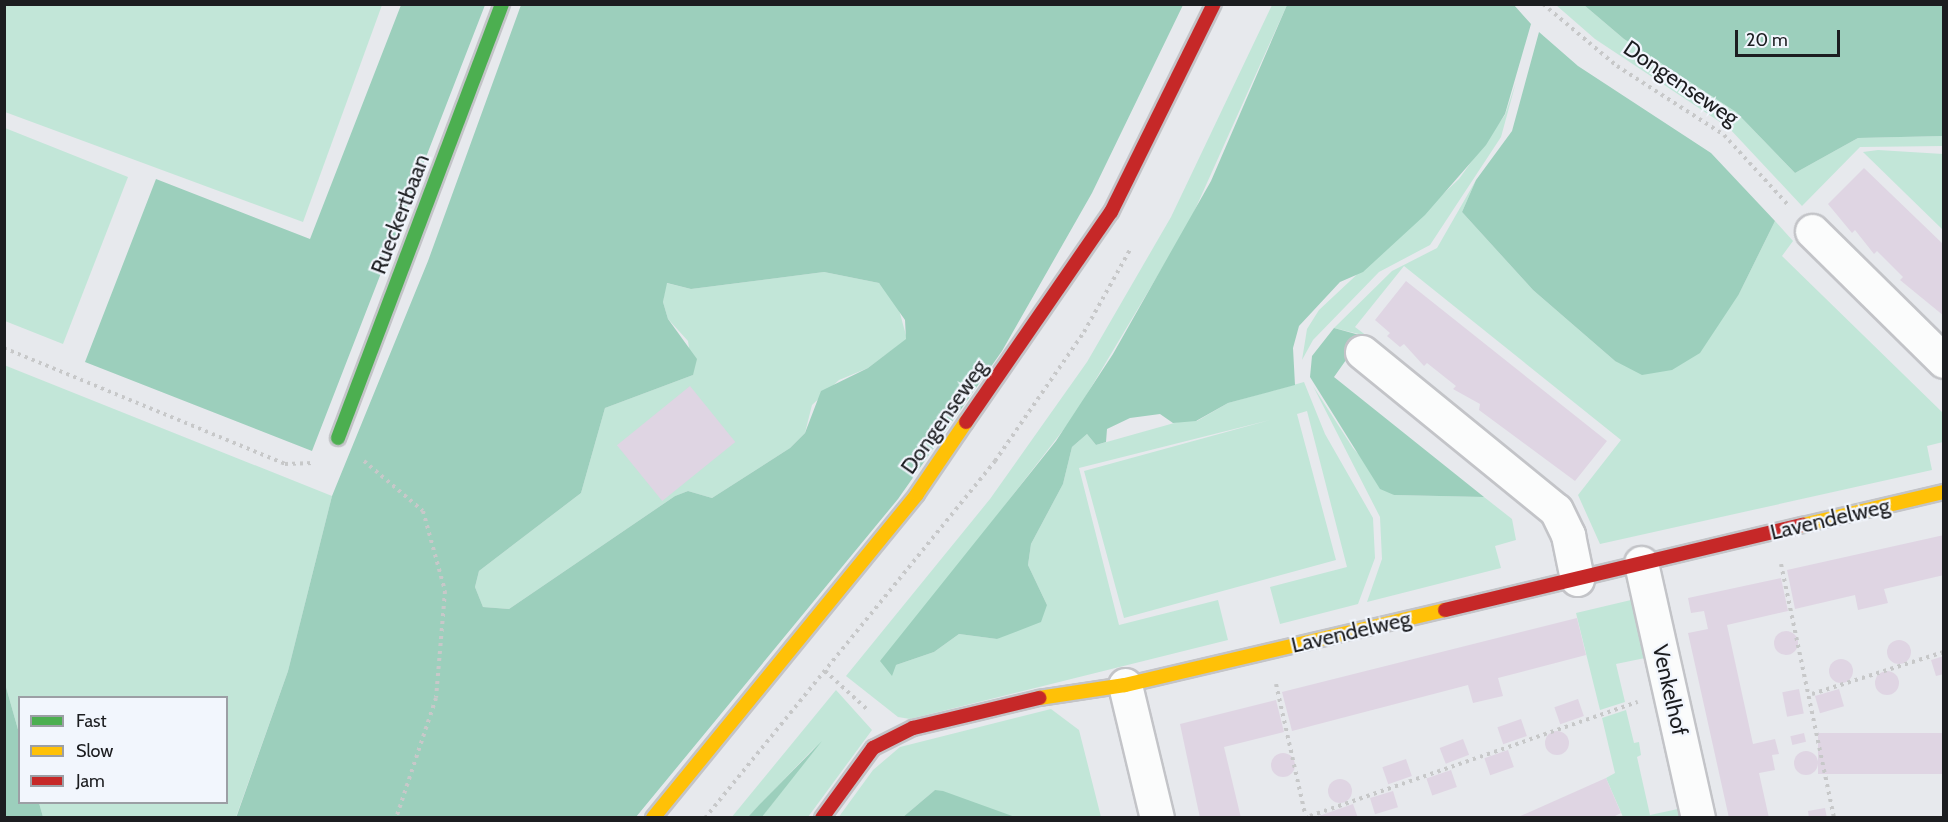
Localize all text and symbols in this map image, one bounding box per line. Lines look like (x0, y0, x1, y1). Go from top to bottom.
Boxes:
scale bar (1738, 18, 1843, 56)
text: 20 m (1746, 29, 1788, 51)
street label: Dongenseweg (1618, 35, 1744, 131)
street label: Rueckertbaan (365, 150, 435, 278)
street label: Dongenseweg (895, 355, 993, 479)
street label: Lavendelweg (1768, 492, 1892, 546)
street label: Lavendelweg (1289, 605, 1413, 659)
street label: Venkelhof (1647, 642, 1693, 738)
legend (18, 696, 228, 804)
text: Fast (76, 710, 107, 732)
text: Slow (76, 740, 113, 762)
text: Jam (76, 770, 105, 792)

